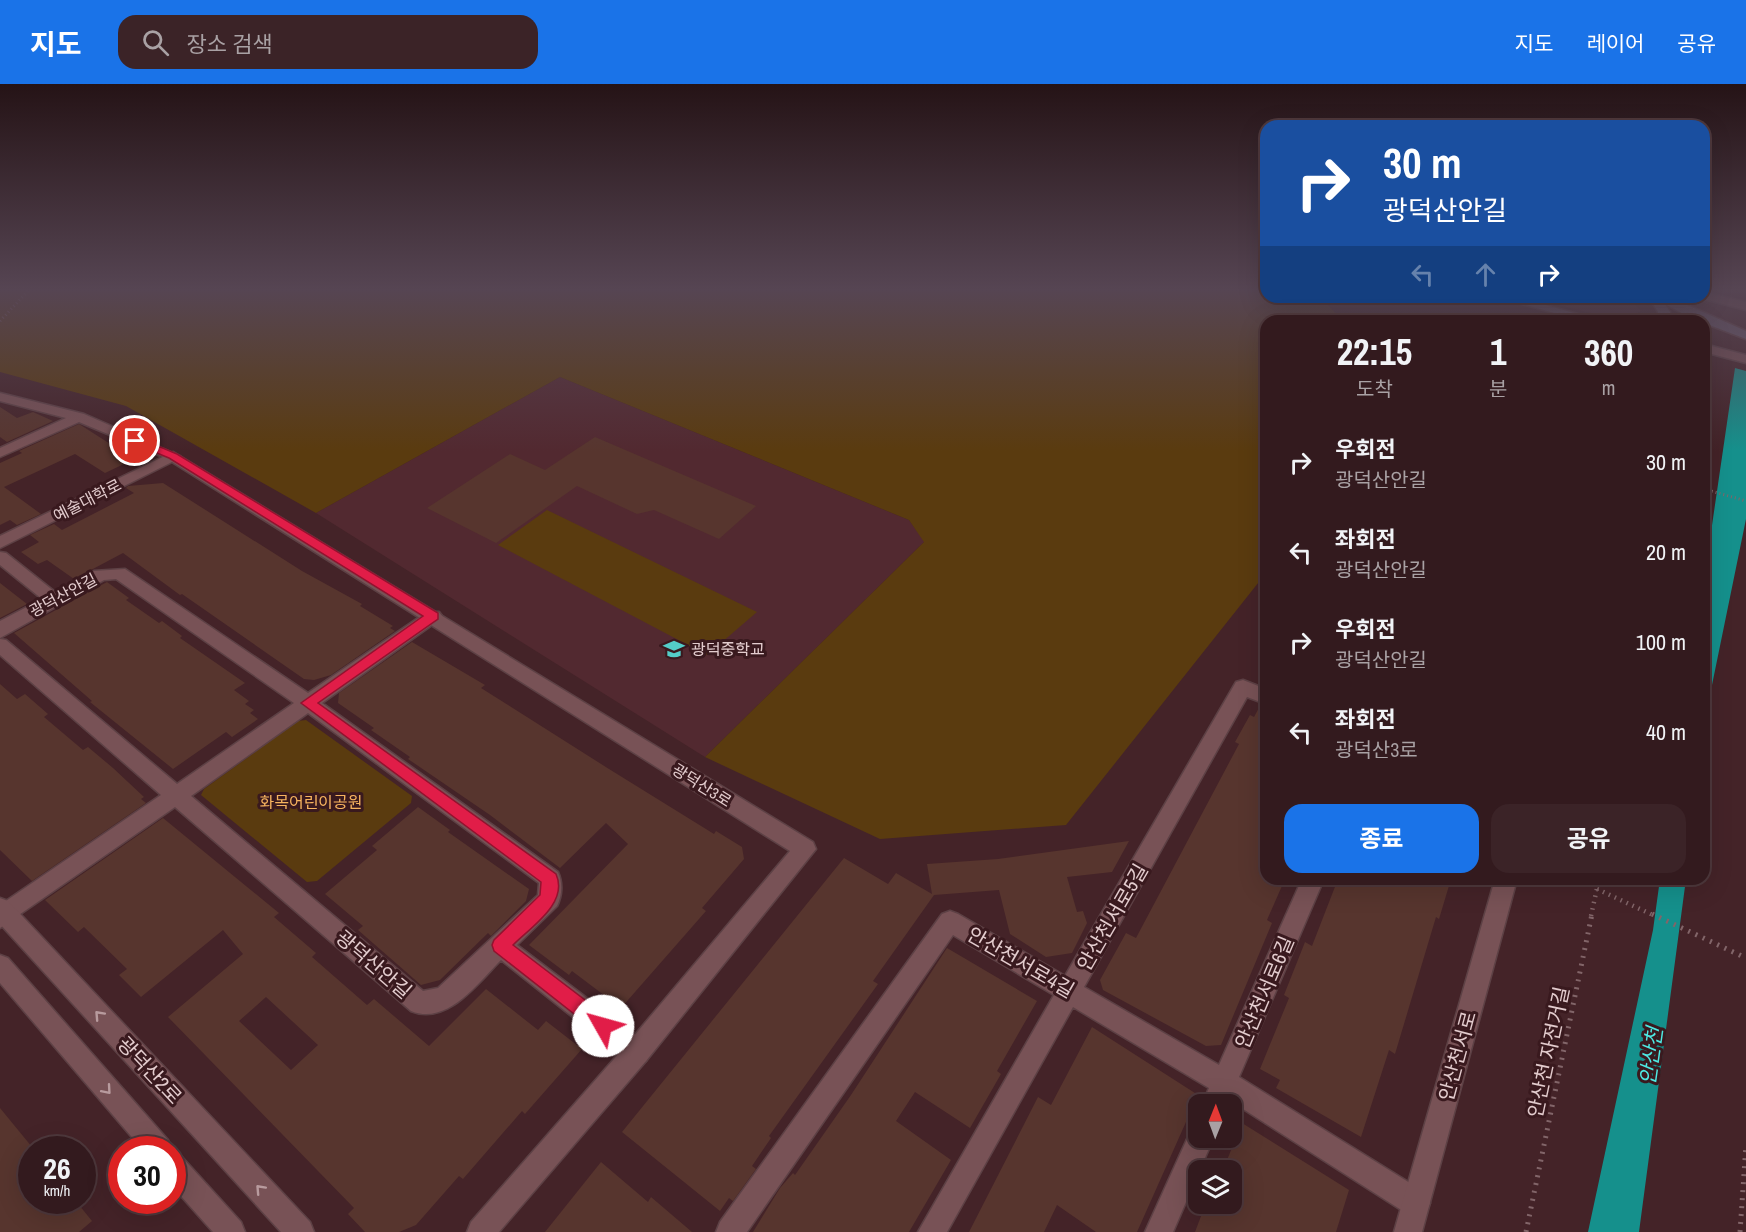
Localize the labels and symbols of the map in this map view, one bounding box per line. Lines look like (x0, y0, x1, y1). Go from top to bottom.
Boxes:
pin (109, 415, 160, 466)
street label: 예술대학로 (49, 473, 125, 527)
street label: 광덕산안길 (25, 568, 101, 622)
school or university icon: 광덕중학교 (662, 637, 686, 661)
place label: 광덕중학교 (691, 638, 765, 660)
street label: 광덕산3로 (668, 758, 736, 812)
park label: 화목어린이공원 (259, 791, 363, 813)
street label: 안산천서로5길 (1070, 858, 1154, 976)
street label: 안산천서로4길 (962, 920, 1080, 1004)
street label: 광덕산안길 (330, 924, 418, 1004)
street label: 안산천서로6길 (1228, 932, 1300, 1052)
street label: 안산천 자전거길 (1521, 984, 1575, 1120)
position arrow (571, 994, 635, 1058)
street label: 안산천서로 (1432, 1008, 1482, 1104)
one-way arrow (95, 1011, 106, 1022)
water label: 안산천 (1633, 1023, 1670, 1087)
street label: 광덕산2로 (112, 1031, 188, 1109)
one-way arrow (100, 1083, 111, 1094)
north arrow (1188, 1094, 1242, 1148)
speed limit sign: 30 (108, 1136, 186, 1214)
one-way arrow (256, 1185, 267, 1196)

